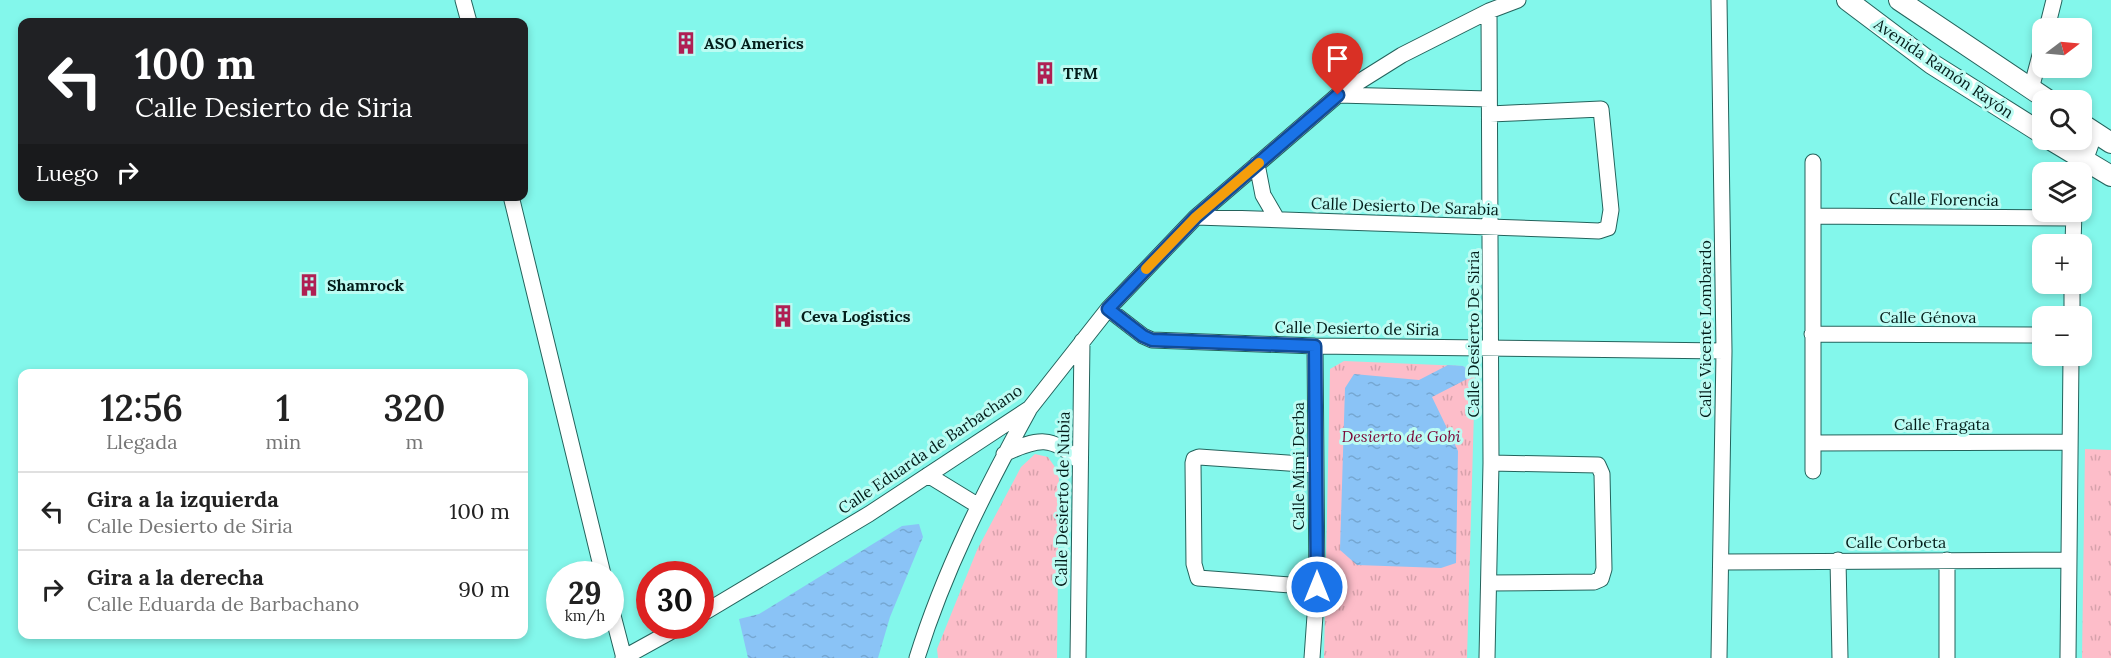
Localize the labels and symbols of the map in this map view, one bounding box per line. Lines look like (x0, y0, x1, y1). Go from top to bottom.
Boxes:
street label: Avenida Ramón Rayón (1870, 13, 2018, 122)
north arrow (2032, 18, 2092, 78)
building icon: ASO Americs (673, 30, 699, 56)
place label: ASO Americs (704, 33, 804, 53)
pin (1312, 33, 1363, 95)
building icon: TFM (1032, 60, 1058, 86)
place label: TFM (1063, 63, 1098, 83)
street label: Calle Florencia (1889, 188, 1999, 210)
street label: Calle Desierto De Sarabia (1311, 193, 1499, 219)
street label: Calle Vicente Lombardo (1695, 240, 1715, 418)
street label: Calle Desierto De Siria (1463, 251, 1483, 417)
building icon: Shamrock (296, 272, 322, 298)
place label: Shamrock (327, 275, 404, 295)
building icon: Ceva Logistics (770, 303, 796, 329)
place label: Ceva Logistics (801, 306, 911, 326)
street label: Calle Génova (1879, 307, 1977, 327)
street label: Calle Desierto de Siria (1275, 317, 1439, 339)
street label: Calle Eduarda de Barbachano (834, 380, 1026, 518)
street label: Calle Mimi Derba (1288, 402, 1308, 530)
street label: Calle Desierto de Nubia (1050, 411, 1074, 587)
street label: Calle Fragata (1894, 414, 1990, 434)
park label: Desierto de Gobi (1341, 426, 1461, 446)
street label: Calle Corbeta (1846, 532, 1946, 552)
position arrow (1285, 555, 1349, 619)
speed limit sign: 30 (636, 561, 714, 639)

